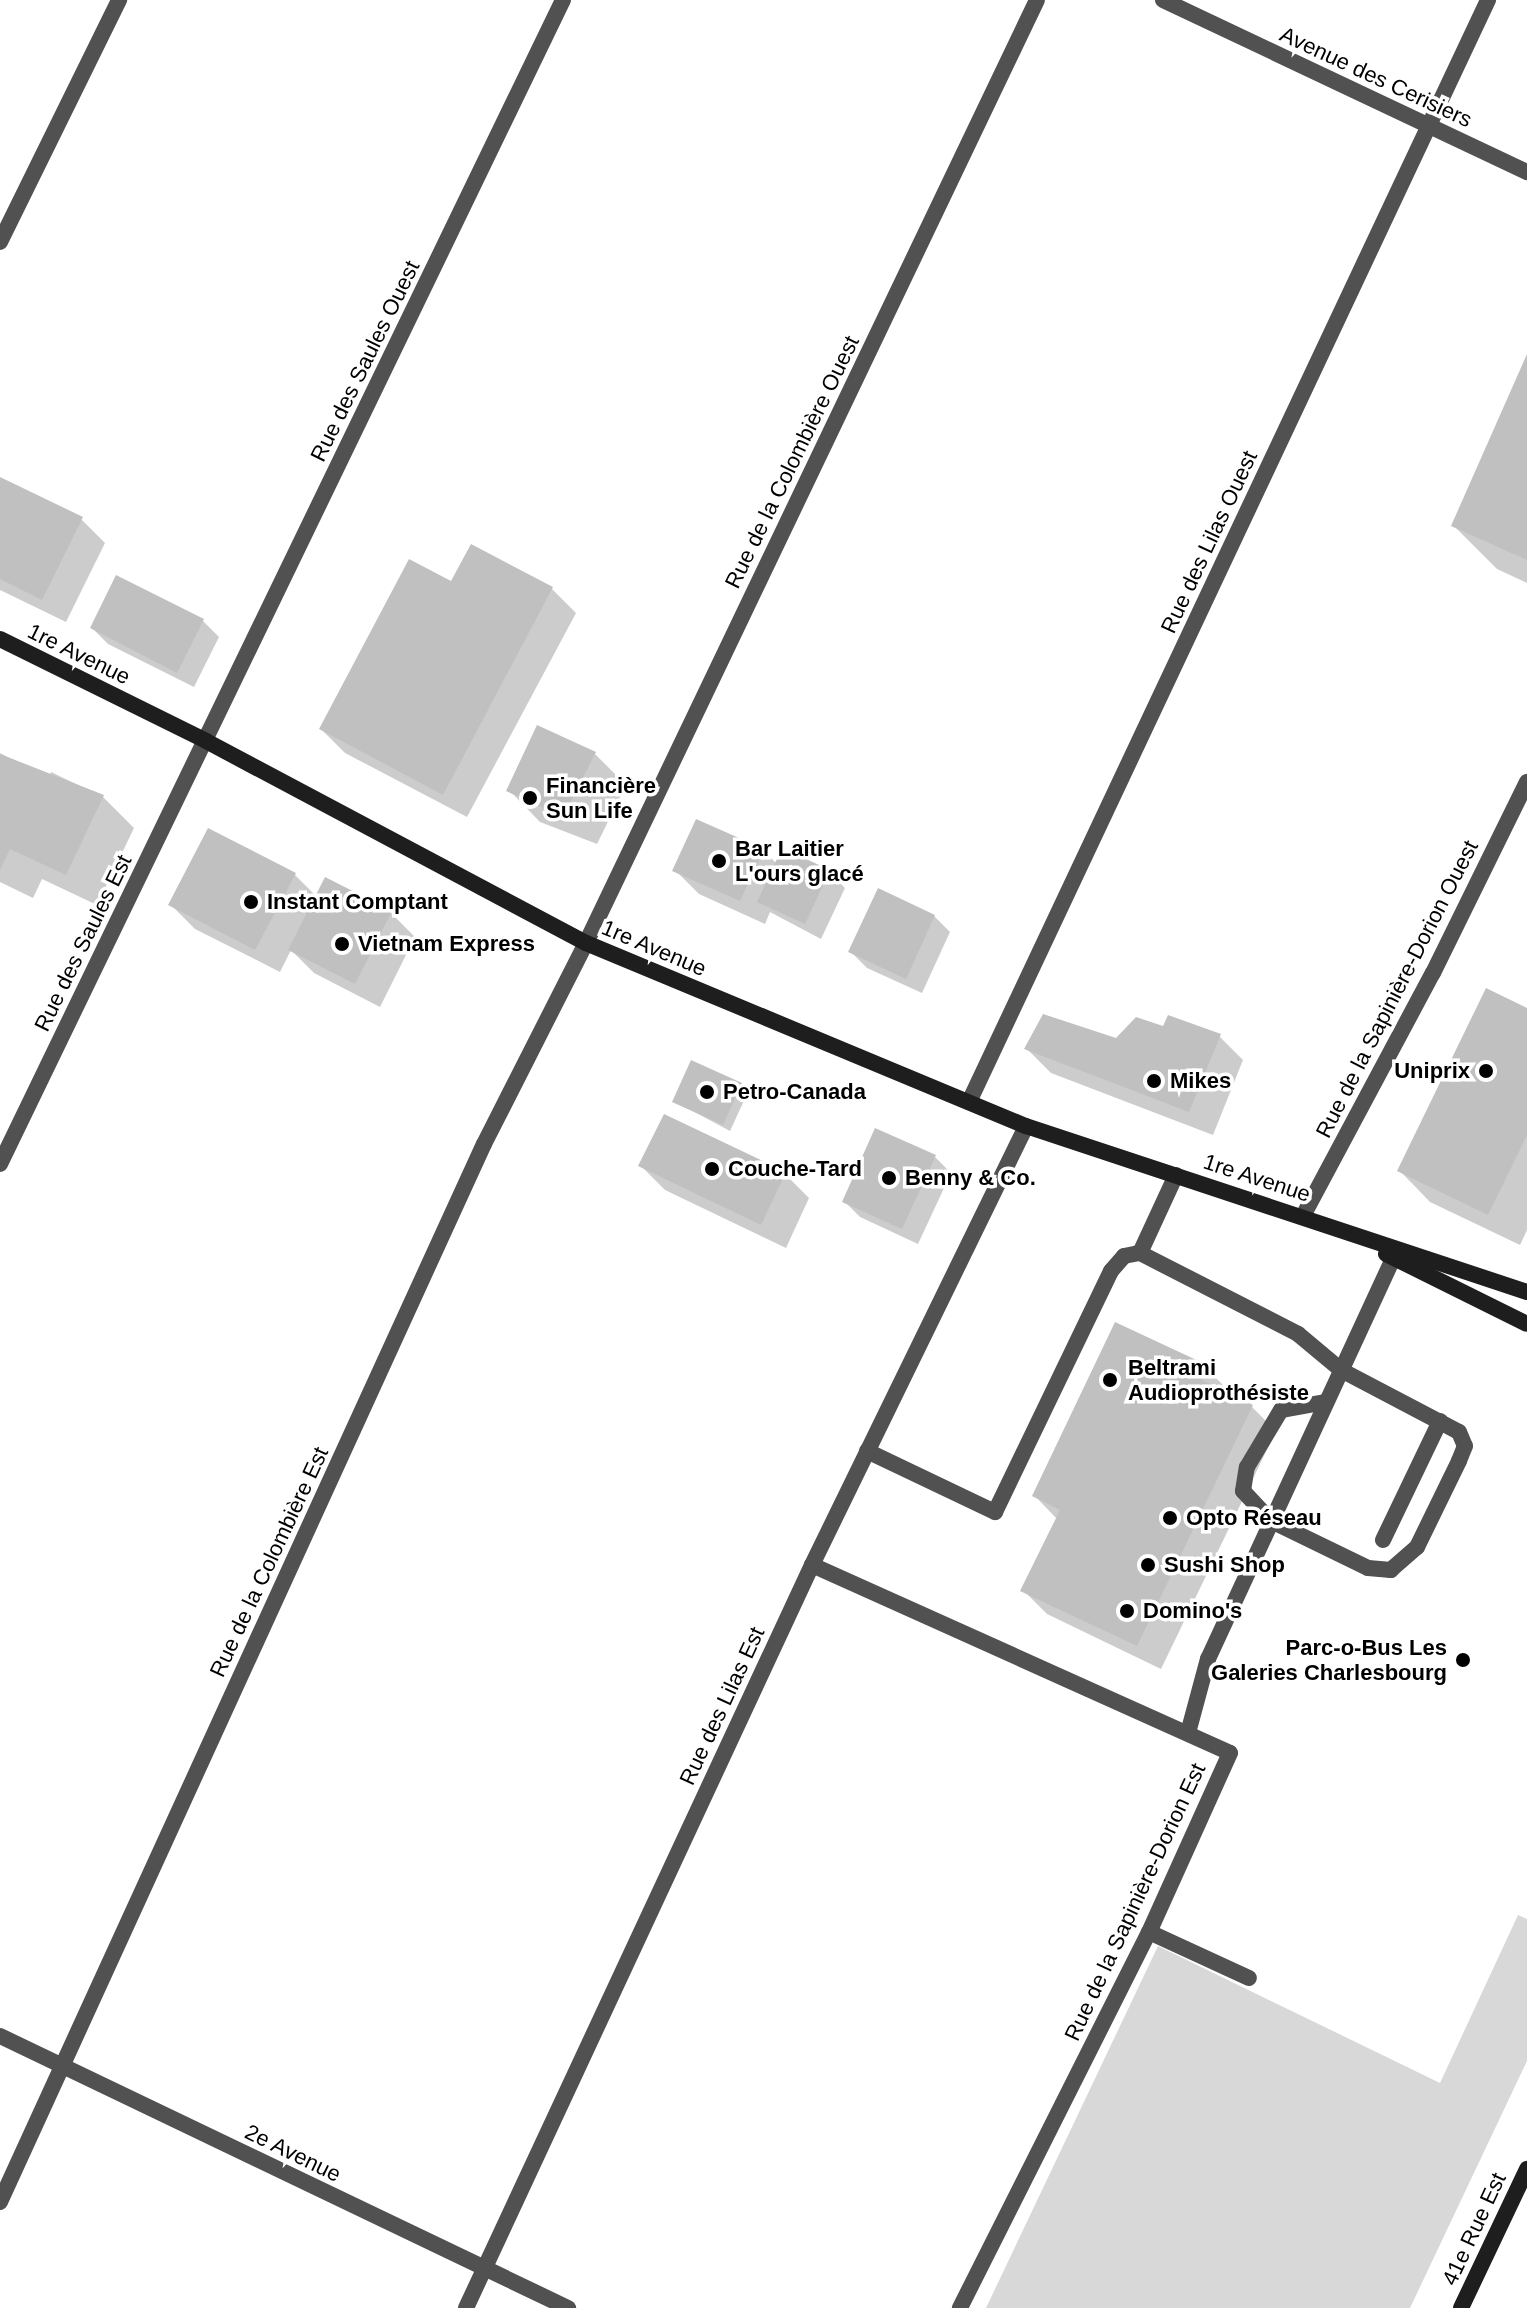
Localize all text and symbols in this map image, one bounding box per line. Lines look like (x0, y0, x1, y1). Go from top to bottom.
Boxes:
street label: Avenue des Cerisiers (1276, 21, 1476, 133)
street label: Rue des Saules Ouest (305, 256, 425, 466)
street label: Rue de la Colombière Ouest (719, 331, 865, 593)
street label: Rue des Lilas Ouest (1155, 447, 1263, 637)
street label: 1re Avenue (23, 618, 135, 690)
place label: Financière Sun Life (546, 772, 656, 824)
marker: Financière Sun Life (521, 789, 539, 807)
place label: Bar Laitier L'ours glacé (735, 835, 864, 886)
street label: Rue de la Sapinière-Dorion Ouest (1310, 836, 1484, 1142)
street label: Rue des Saules Est (29, 850, 137, 1036)
marker: Bar Laitier L'ours glacé (710, 852, 728, 870)
place label: Instant Comptant (267, 889, 448, 915)
marker: Instant Comptant (242, 893, 260, 911)
street label: 1re Avenue (597, 914, 711, 982)
place label: Vietnam Express (358, 931, 535, 957)
marker: Vietnam Express (333, 935, 351, 953)
place label: Uniprix (1394, 1058, 1470, 1084)
marker: Uniprix (1477, 1062, 1495, 1080)
place label: Mikes (1170, 1068, 1231, 1094)
marker: Mikes (1145, 1072, 1163, 1090)
place label: Petro-Canada (723, 1079, 866, 1105)
marker: Petro-Canada (698, 1083, 716, 1101)
street label: 1re Avenue (1200, 1148, 1314, 1208)
place label: Couche-Tard (728, 1156, 862, 1182)
marker: Couche-Tard (703, 1160, 721, 1178)
place label: Benny & Co. (905, 1165, 1036, 1191)
marker: Benny & Co. (880, 1169, 898, 1187)
place label: Beltrami Audioprothésiste (1128, 1354, 1309, 1406)
marker: Beltrami Audioprothésiste (1099, 1369, 1121, 1391)
street label: Rue de la Colombière Est (204, 1443, 334, 1681)
place label: Opto Réseau (1186, 1505, 1322, 1531)
marker: Opto Réseau (1161, 1509, 1179, 1527)
place label: Sushi Shop (1164, 1552, 1285, 1578)
marker: Sushi Shop (1139, 1556, 1157, 1574)
place label: Domino's (1143, 1598, 1242, 1624)
marker: Domino's (1118, 1602, 1136, 1620)
street label: Rue des Lilas Est (674, 1623, 770, 1789)
place label: Parc-o-Bus Les Galeries Charlesbourg (1211, 1634, 1447, 1686)
marker: Parc-o-Bus Les Galeries Charlesbourg (1454, 1651, 1472, 1669)
street label: Rue de la Sapinière-Dorion Est (1059, 1759, 1211, 2045)
street label: 2e Avenue (240, 2118, 346, 2188)
street label: 41e Rue Est (1436, 2169, 1512, 2289)

